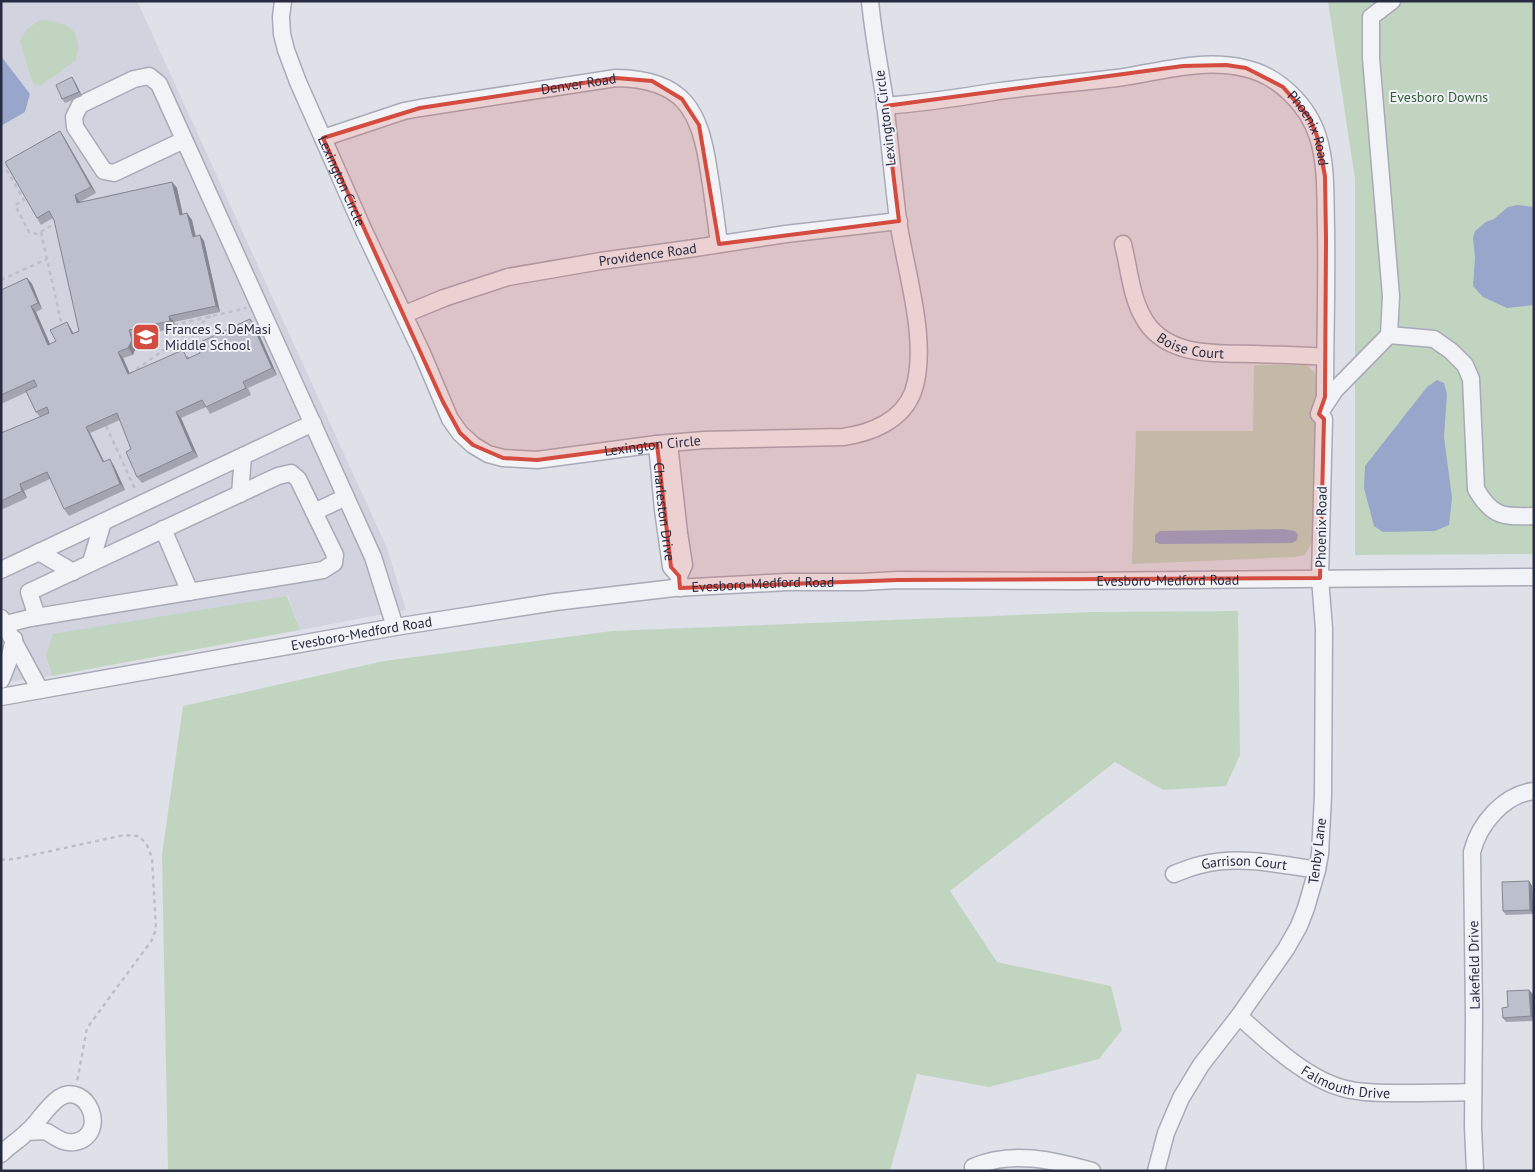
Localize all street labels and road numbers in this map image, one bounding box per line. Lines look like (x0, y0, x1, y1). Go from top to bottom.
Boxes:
street label: Denver Road (540, 69, 617, 98)
street label: Lexington Circle (870, 69, 900, 167)
street label: Phoenix Road (1284, 87, 1333, 167)
street label: Lexington Circle (314, 133, 370, 229)
street label: Providence Road (597, 239, 698, 270)
street label: Boise Court (1153, 329, 1225, 363)
street label: Lexington Circle (603, 431, 702, 460)
street label: Charleston Drive (650, 461, 679, 562)
street label: Phoenix Road (1311, 486, 1331, 568)
street label: Evesboro-Medford Road (1096, 571, 1239, 590)
street label: Evesboro-Medford Road (691, 573, 834, 596)
street label: Evesboro-Medford Road (289, 612, 433, 654)
street label: Tenby Lane (1304, 817, 1330, 885)
street label: Garrison Court (1199, 851, 1289, 874)
street label: Lakefield Drive (1464, 920, 1484, 1010)
street label: Falmouth Drive (1298, 1061, 1390, 1102)

